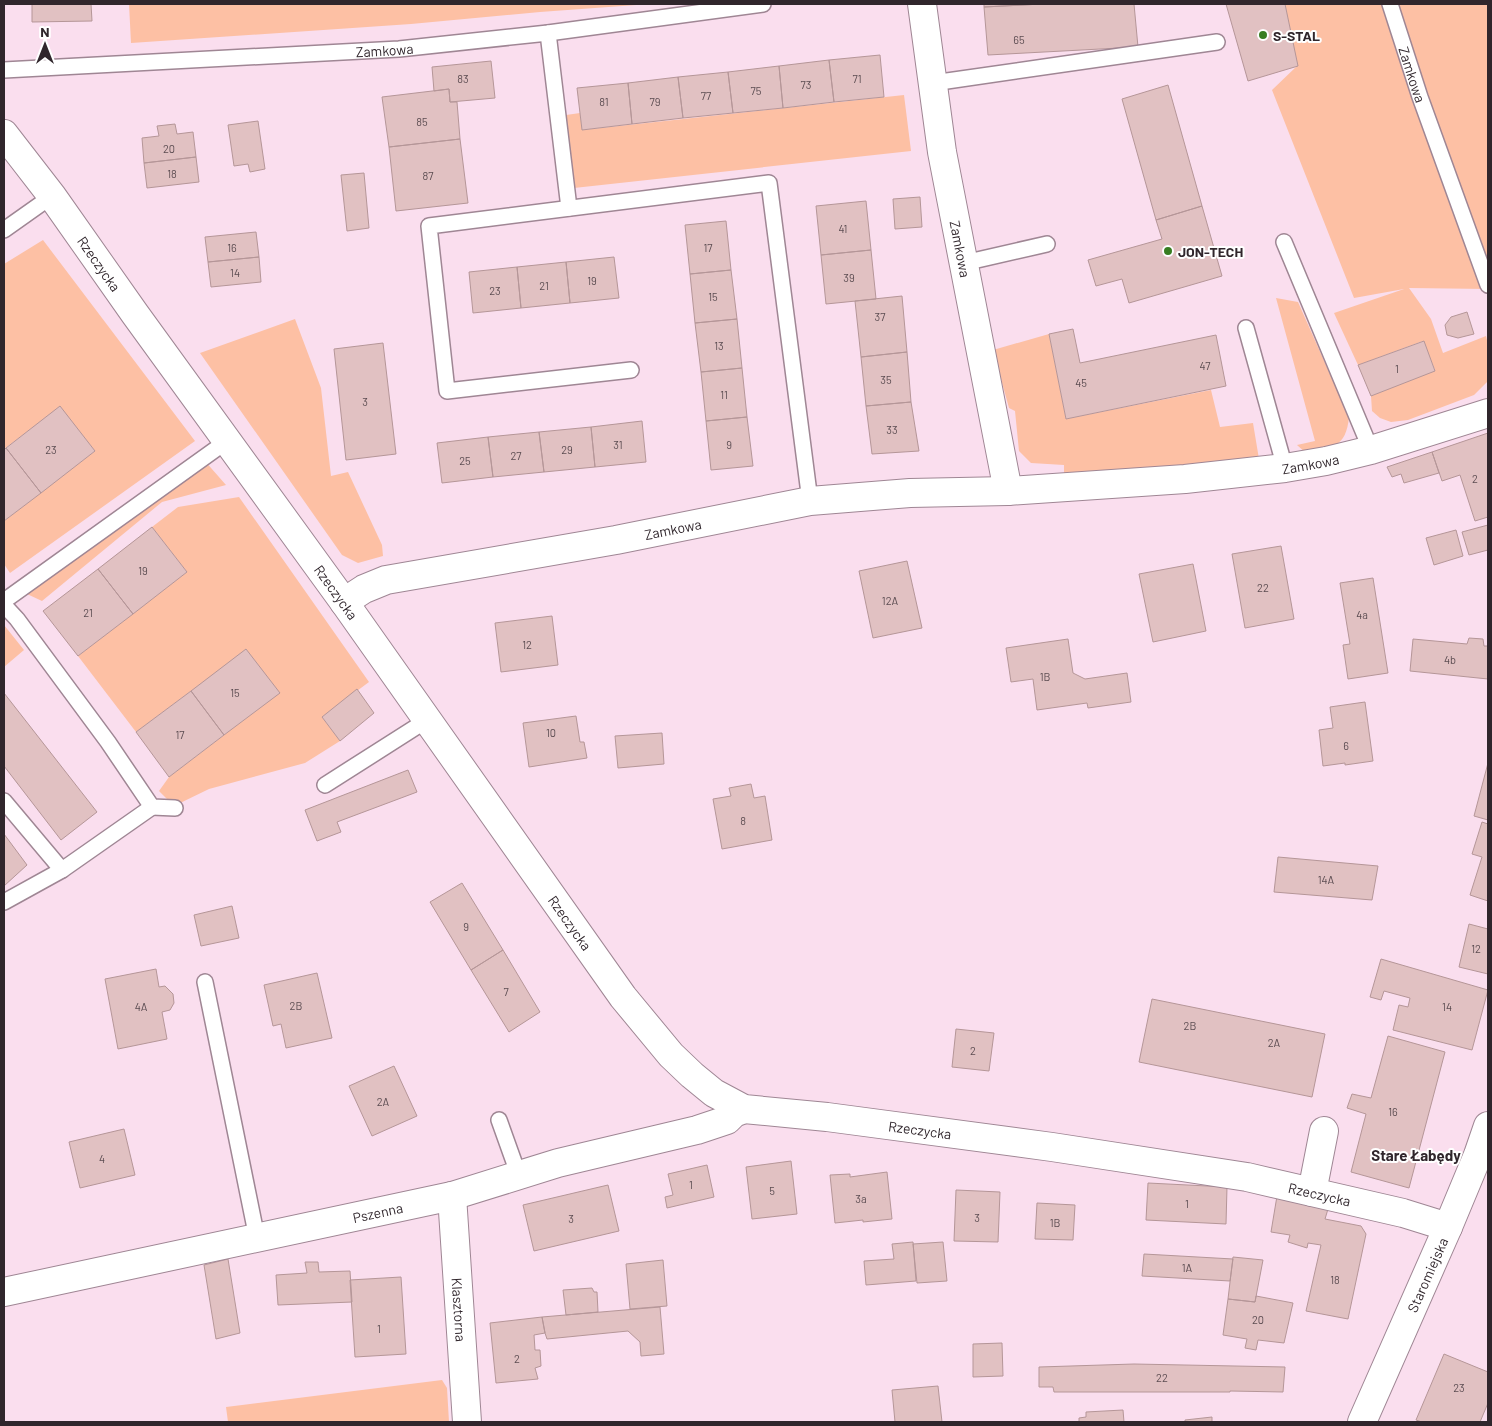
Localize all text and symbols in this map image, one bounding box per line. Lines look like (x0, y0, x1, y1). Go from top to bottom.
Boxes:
north arrow (20, 20, 70, 70)
text: N (40, 23, 50, 40)
place label: S-STAL (1273, 27, 1320, 44)
marker: S-STAL (1257, 29, 1269, 41)
house number: 65 (1013, 33, 1025, 46)
street label: Zamkowa (355, 39, 414, 60)
street label: Zamkowa (1396, 44, 1430, 105)
house number: 83 (457, 72, 469, 85)
house number: 71 (852, 72, 862, 85)
house number: 73 (801, 78, 811, 91)
house number: 75 (751, 84, 762, 97)
house number: 77 (701, 89, 711, 102)
house number: 81 (599, 95, 609, 108)
house number: 79 (650, 95, 661, 108)
house number: 85 (416, 115, 428, 128)
house number: 20 (163, 142, 175, 155)
house number: 18 (167, 167, 177, 180)
house number: 87 (423, 169, 433, 182)
street label: Zamkowa (947, 219, 975, 279)
house number: 41 (839, 222, 847, 235)
street label: Rzeczycka (74, 233, 125, 294)
house number: 16 (227, 241, 237, 254)
house number: 17 (703, 241, 713, 254)
place label: JON-TECH (1178, 243, 1243, 260)
marker: JON-TECH (1162, 245, 1174, 257)
house number: 14 (230, 266, 240, 279)
house number: 39 (843, 271, 855, 284)
house number: 19 (587, 274, 597, 287)
house number: 21 (539, 279, 549, 292)
house number: 23 (489, 284, 501, 297)
house number: 15 (708, 290, 718, 303)
house number: 37 (875, 310, 885, 323)
house number: 13 (714, 339, 724, 352)
house number: 47 (1200, 359, 1210, 372)
house number: 1 (1395, 362, 1399, 375)
house number: 35 (880, 373, 892, 386)
house number: 45 (1075, 376, 1087, 389)
house number: 11 (720, 388, 728, 401)
house number: 3 (362, 395, 368, 408)
house number: 33 (886, 423, 898, 436)
house number: 31 (613, 438, 623, 451)
house number: 9 (726, 438, 732, 451)
house number: 23 (45, 443, 57, 456)
house number: 29 (561, 443, 573, 456)
house number: 27 (510, 449, 522, 462)
street label: Zamkowa (1280, 450, 1341, 477)
house number: 25 (459, 454, 471, 467)
house number: 2 (1472, 472, 1478, 485)
street label: Zamkowa (643, 515, 703, 543)
street label: Rzeczycka (311, 561, 362, 623)
house number: 19 (138, 564, 148, 577)
house number: 22 (1257, 581, 1269, 594)
house number: 12A (882, 594, 899, 607)
house number: 21 (83, 606, 93, 619)
house number: 4a (1356, 608, 1368, 621)
house number: 12 (522, 638, 532, 651)
house number: 4b (1444, 653, 1456, 666)
house number: 1B (1040, 670, 1050, 683)
house number: 15 (230, 686, 240, 699)
house number: 10 (546, 726, 556, 739)
house number: 17 (175, 728, 185, 741)
house number: 6 (1343, 739, 1349, 752)
house number: 8 (740, 814, 746, 827)
house number: 14A (1318, 873, 1335, 886)
street label: Rzeczycka (545, 892, 596, 953)
house number: 9 (463, 920, 469, 933)
house number: 12 (1471, 942, 1481, 955)
house number: 7 (503, 985, 509, 998)
house number: 2B (290, 999, 302, 1012)
house number: 4A (135, 1000, 148, 1013)
house number: 14 (1442, 1000, 1452, 1013)
house number: 2B (1184, 1019, 1196, 1032)
house number: 2A (1268, 1036, 1281, 1049)
house number: 2 (970, 1044, 976, 1057)
house number: 2A (377, 1095, 390, 1108)
house number: 16 (1388, 1105, 1398, 1118)
street label: Rzeczycka (887, 1117, 953, 1142)
district label: Stare Łabędy (1371, 1146, 1461, 1164)
house number: 4 (99, 1152, 105, 1165)
house number: 1 (689, 1178, 693, 1191)
street label: Rzeczycka (1287, 1178, 1352, 1209)
house number: 5 (769, 1184, 775, 1197)
house number: 3a (855, 1192, 867, 1205)
house number: 1 (1185, 1197, 1189, 1210)
street label: Pszenna (351, 1198, 404, 1226)
house number: 3 (974, 1211, 980, 1224)
house number: 3 (568, 1212, 574, 1225)
house number: 1B (1050, 1216, 1060, 1229)
street label: Staromiejska (1403, 1235, 1451, 1315)
house number: 1A (1182, 1261, 1193, 1274)
house number: 18 (1330, 1273, 1340, 1286)
street label: Klasztorna (449, 1277, 470, 1342)
house number: 20 (1252, 1313, 1264, 1326)
house number: 1 (377, 1322, 381, 1335)
house number: 2 (514, 1352, 520, 1365)
house number: 22 (1156, 1371, 1168, 1384)
house number: 23 (1453, 1381, 1465, 1394)

